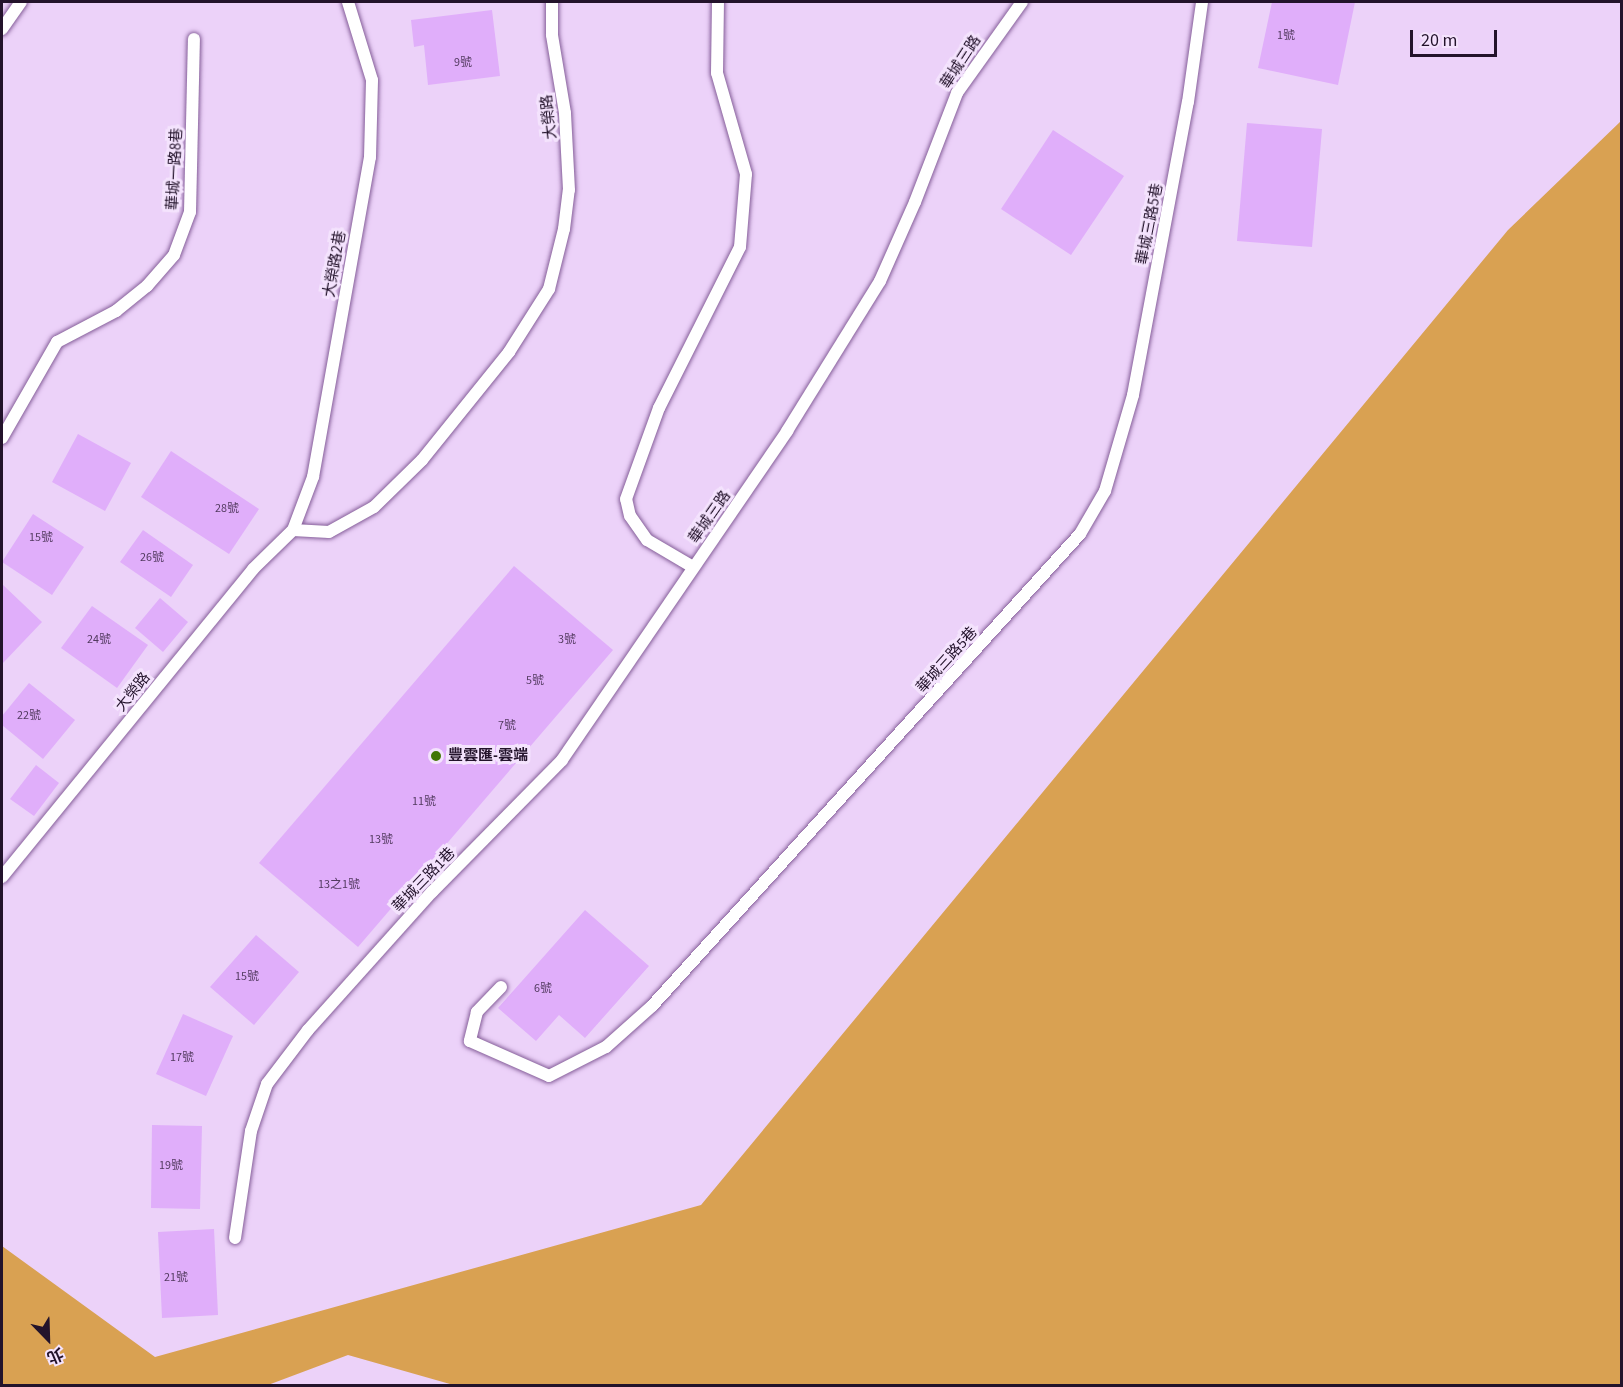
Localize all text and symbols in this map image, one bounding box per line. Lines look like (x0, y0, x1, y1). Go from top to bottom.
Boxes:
scale bar (1413, 18, 1500, 56)
text: 20 m (1421, 28, 1457, 53)
house number: 1號 (1277, 29, 1295, 43)
street label: 華城三路 (937, 32, 985, 92)
house number: 9號 (454, 56, 472, 70)
street label: 大榮路 (538, 94, 560, 140)
street label: 華城一路8巷 (164, 127, 186, 211)
street label: 華城三路5巷 (1133, 182, 1167, 266)
street label: 大榮路2巷 (320, 229, 350, 299)
street label: 華城三路 (685, 487, 735, 547)
house number: 28號 (215, 502, 239, 516)
house number: 15號 (29, 531, 53, 545)
house number: 26號 (140, 551, 164, 565)
street label: 華城三路5巷 (913, 623, 981, 697)
house number: 24號 (87, 633, 111, 647)
house number: 3號 (558, 633, 576, 647)
street label: 大榮路 (112, 669, 154, 715)
house number: 5號 (526, 674, 544, 688)
house number: 22號 (17, 709, 41, 723)
house number: 7號 (498, 719, 516, 733)
place label: 豐雲匯-雲端 (448, 747, 528, 765)
marker: 豐雲匯-雲端 (429, 749, 443, 763)
house number: 11號 (412, 795, 436, 809)
house number: 13號 (369, 833, 393, 847)
street label: 華城三路1巷 (389, 844, 459, 916)
house number: 13之1號 (318, 878, 360, 892)
house number: 15號 (235, 970, 259, 984)
house number: 6號 (534, 982, 552, 996)
house number: 17號 (170, 1051, 194, 1065)
house number: 19號 (159, 1159, 183, 1173)
house number: 21號 (164, 1271, 188, 1285)
north arrow (18, 1309, 78, 1369)
text: 北 (43, 1342, 67, 1369)

